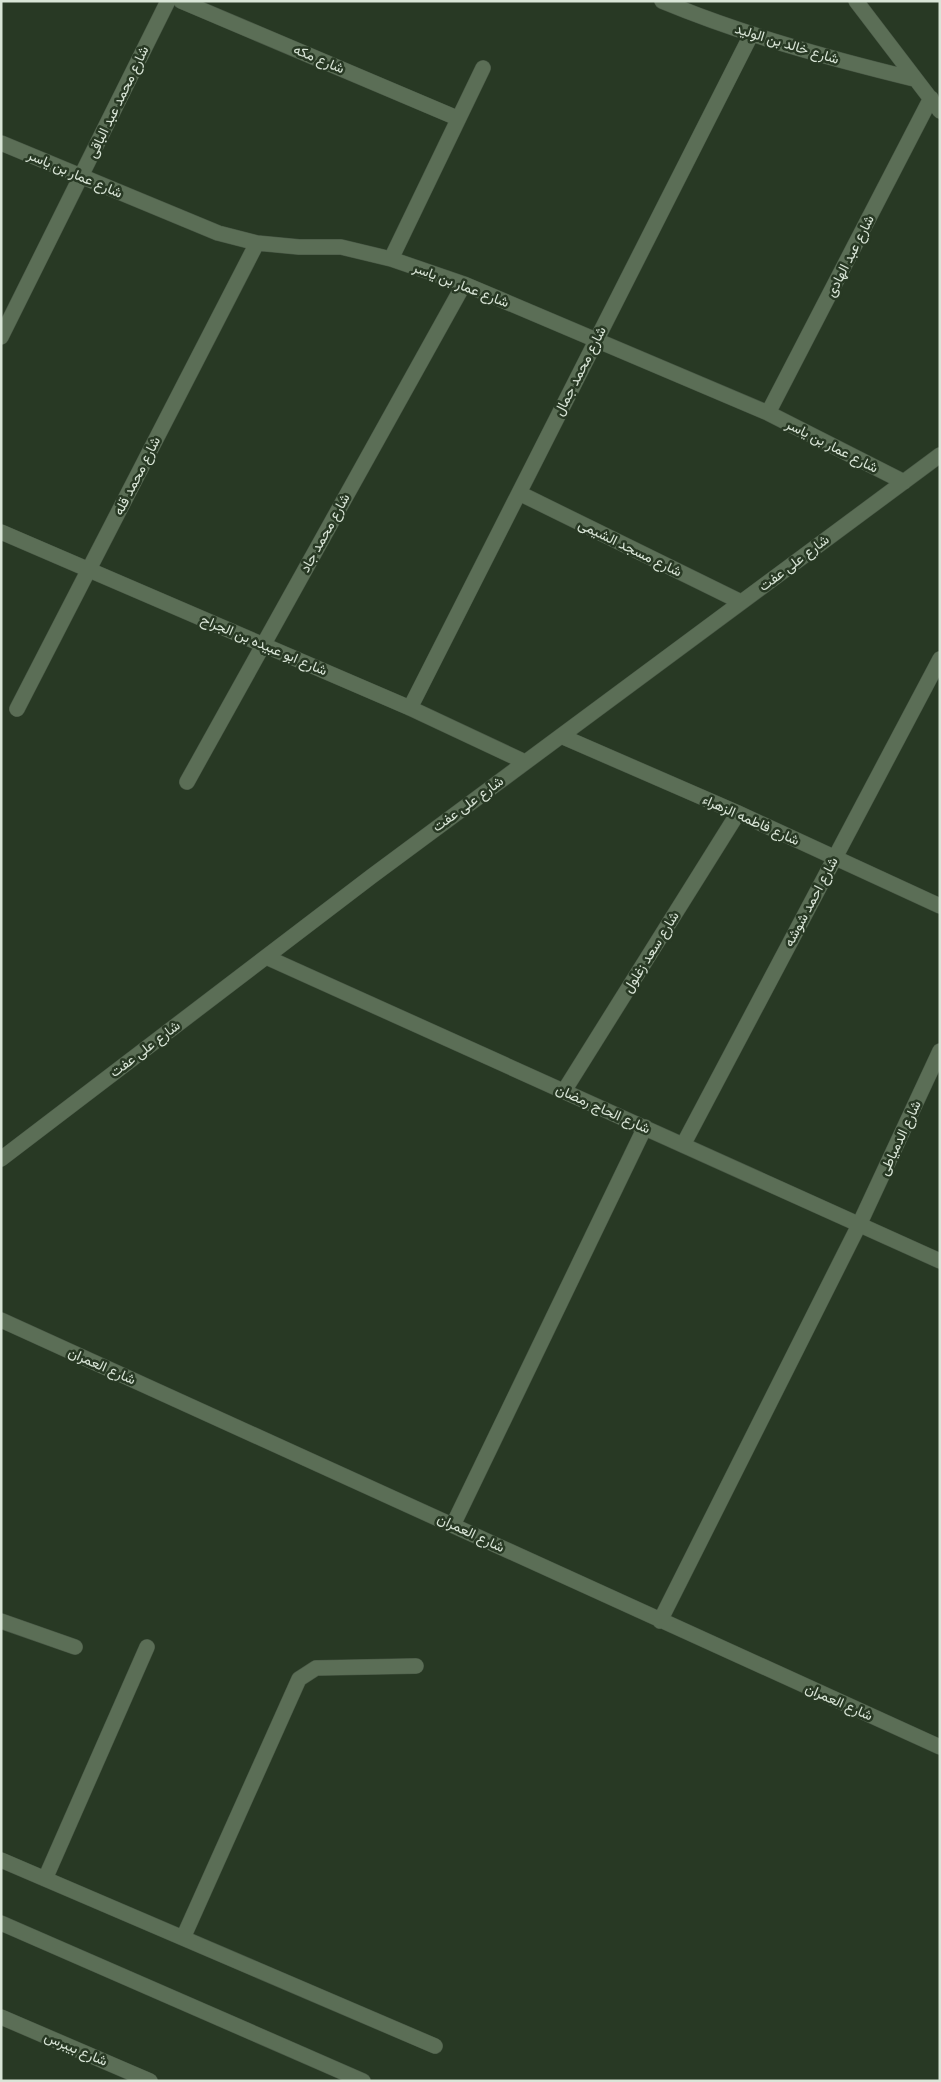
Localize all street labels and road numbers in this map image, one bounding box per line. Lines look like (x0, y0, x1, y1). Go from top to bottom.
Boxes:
street label: شارع خالد بن الوليد (732, 20, 841, 70)
street label: شارع مكه (290, 41, 347, 79)
street label: شارع محمد عبد الباقى (84, 43, 154, 162)
street label: شارع عمار بن ياسر (23, 146, 125, 204)
street label: شارع عبد الهادى (822, 212, 880, 301)
street label: شارع عمار بن ياسر (409, 259, 511, 313)
street label: شارع محمد جمال (550, 324, 612, 419)
street label: شارع عمار بن ياسر (781, 415, 881, 478)
street label: شارع محمد قله (110, 434, 166, 519)
street label: شارع محمد جاد (296, 491, 355, 576)
street label: شارع مسجد الشيمى (575, 516, 685, 582)
street label: شارع على عفت (756, 531, 834, 597)
street label: شارع ابو عبيده بن الجراح (197, 611, 330, 681)
street label: شارع على عفت (429, 773, 508, 837)
street label: شارع فاطمه الزهراء (699, 791, 802, 851)
street label: شارع احمد شوشه (780, 854, 844, 951)
street label: شارع سعد زغلول (619, 908, 684, 997)
street label: شارع على عفت (107, 1017, 185, 1083)
street label: شارع الحاج رمضان (552, 1081, 653, 1139)
street label: شارع الدمياطى (875, 1098, 927, 1179)
street label: شارع العمران (65, 1344, 138, 1390)
street label: شارع العمران (434, 1510, 507, 1558)
street label: شارع العمران (802, 1680, 875, 1726)
street label: شارع بيبرس (41, 2028, 110, 2072)

